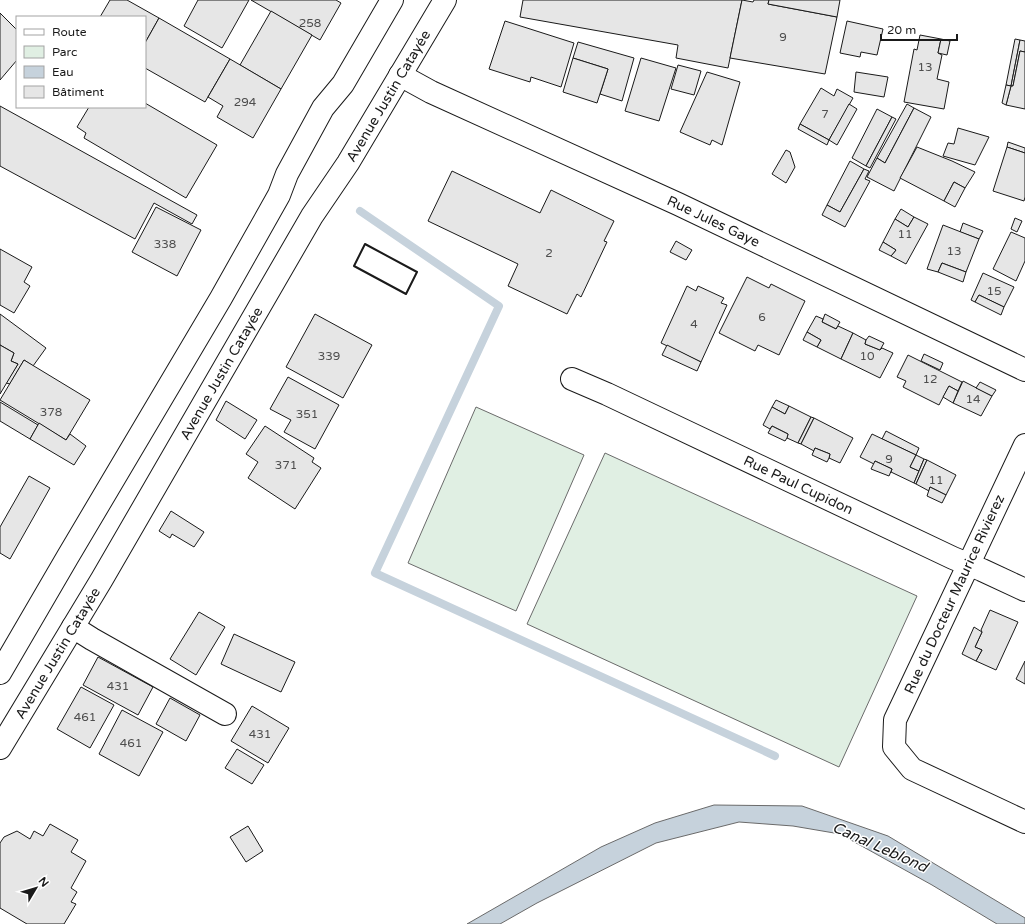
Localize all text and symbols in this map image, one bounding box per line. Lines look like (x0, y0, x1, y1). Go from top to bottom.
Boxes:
legend (16, 16, 146, 108)
house number: 258 (299, 16, 321, 30)
scale bar (881, 16, 957, 42)
text: 20 m (887, 23, 916, 37)
text: Route (52, 25, 87, 39)
street label: Avenue Justin Catayée (343, 27, 434, 165)
house number: 9 (779, 30, 787, 44)
text: Parc (52, 45, 77, 59)
house number: 13 (917, 60, 933, 74)
text: Eau (52, 65, 74, 79)
text: Bâtiment (52, 85, 104, 99)
house number: 294 (234, 95, 257, 109)
house number: 7 (821, 107, 829, 121)
street label: Rue Jules Gaye (664, 192, 762, 251)
house number: 11 (897, 227, 913, 241)
house number: 338 (154, 237, 176, 251)
house number: 13 (946, 244, 962, 258)
house number: 2 (545, 246, 553, 260)
house number: 15 (986, 284, 1002, 298)
street label: Avenue Justin Catayée (176, 304, 266, 443)
house number: 6 (758, 310, 766, 324)
house number: 4 (690, 317, 698, 331)
house number: 339 (318, 349, 340, 363)
house number: 10 (859, 349, 875, 363)
house number: 12 (922, 372, 938, 386)
house number: 14 (965, 392, 981, 406)
house number: 378 (40, 405, 62, 419)
house number: 351 (296, 407, 318, 421)
street label: Rue Paul Cupidon (741, 452, 856, 518)
house number: 9 (885, 452, 893, 466)
house number: 371 (275, 458, 297, 472)
house number: 11 (928, 473, 944, 487)
street label: Rue du Docteur Maurice Rivierez (901, 492, 1008, 697)
street label: Avenue Justin Catayée (12, 584, 104, 722)
house number: 431 (107, 679, 129, 693)
house number: 461 (74, 710, 96, 724)
house number: 431 (249, 727, 271, 741)
house number: 461 (120, 736, 142, 750)
water label: Canal Leblond (830, 818, 932, 877)
north arrow (16, 868, 56, 908)
text: N (36, 875, 51, 890)

